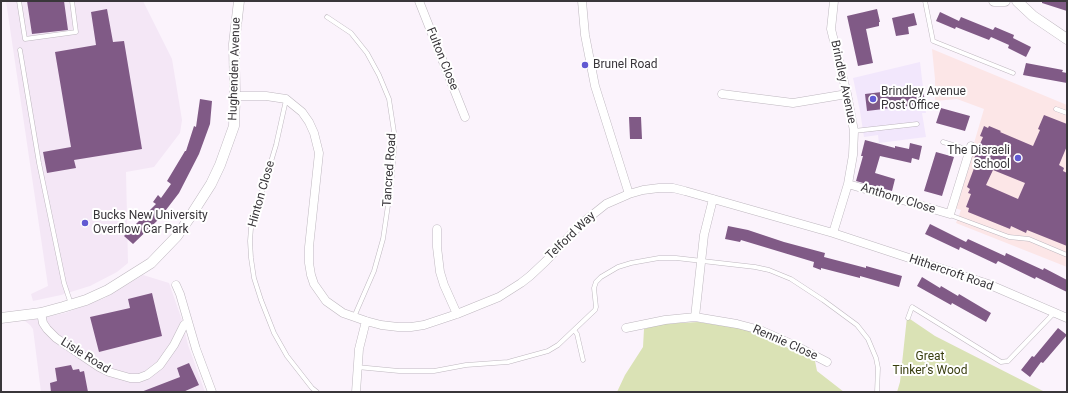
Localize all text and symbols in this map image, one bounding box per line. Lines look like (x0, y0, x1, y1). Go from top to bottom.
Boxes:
street label: Hughenden Avenue (226, 17, 244, 121)
street label: Fulton Close (423, 26, 461, 92)
street label: Brindley Avenue (827, 39, 859, 125)
place label: Brunel Road (593, 58, 658, 72)
marker: Brunel Road (580, 60, 590, 70)
place label: Brindley Avenue Post Office (881, 85, 966, 113)
marker: Brindley Avenue Post Office (868, 94, 878, 104)
street label: Tancred Road (380, 133, 400, 207)
place label: The Disraeli School (947, 144, 1010, 172)
marker: The Disraeli School (1013, 153, 1023, 163)
street label: Hinton Close (246, 159, 278, 229)
street label: Anthony Close (859, 181, 937, 217)
place label: Bucks New University Overflow Car Park (93, 209, 208, 237)
street label: Telford Way (543, 209, 599, 263)
marker: Bucks New University Overflow Car Park (80, 218, 90, 228)
street label: Hithercroft Road (907, 252, 995, 294)
street label: Rennie Close (750, 322, 820, 364)
street label: Lisle Road (58, 335, 112, 377)
park label: Great Tinker's Wood (893, 350, 967, 378)

